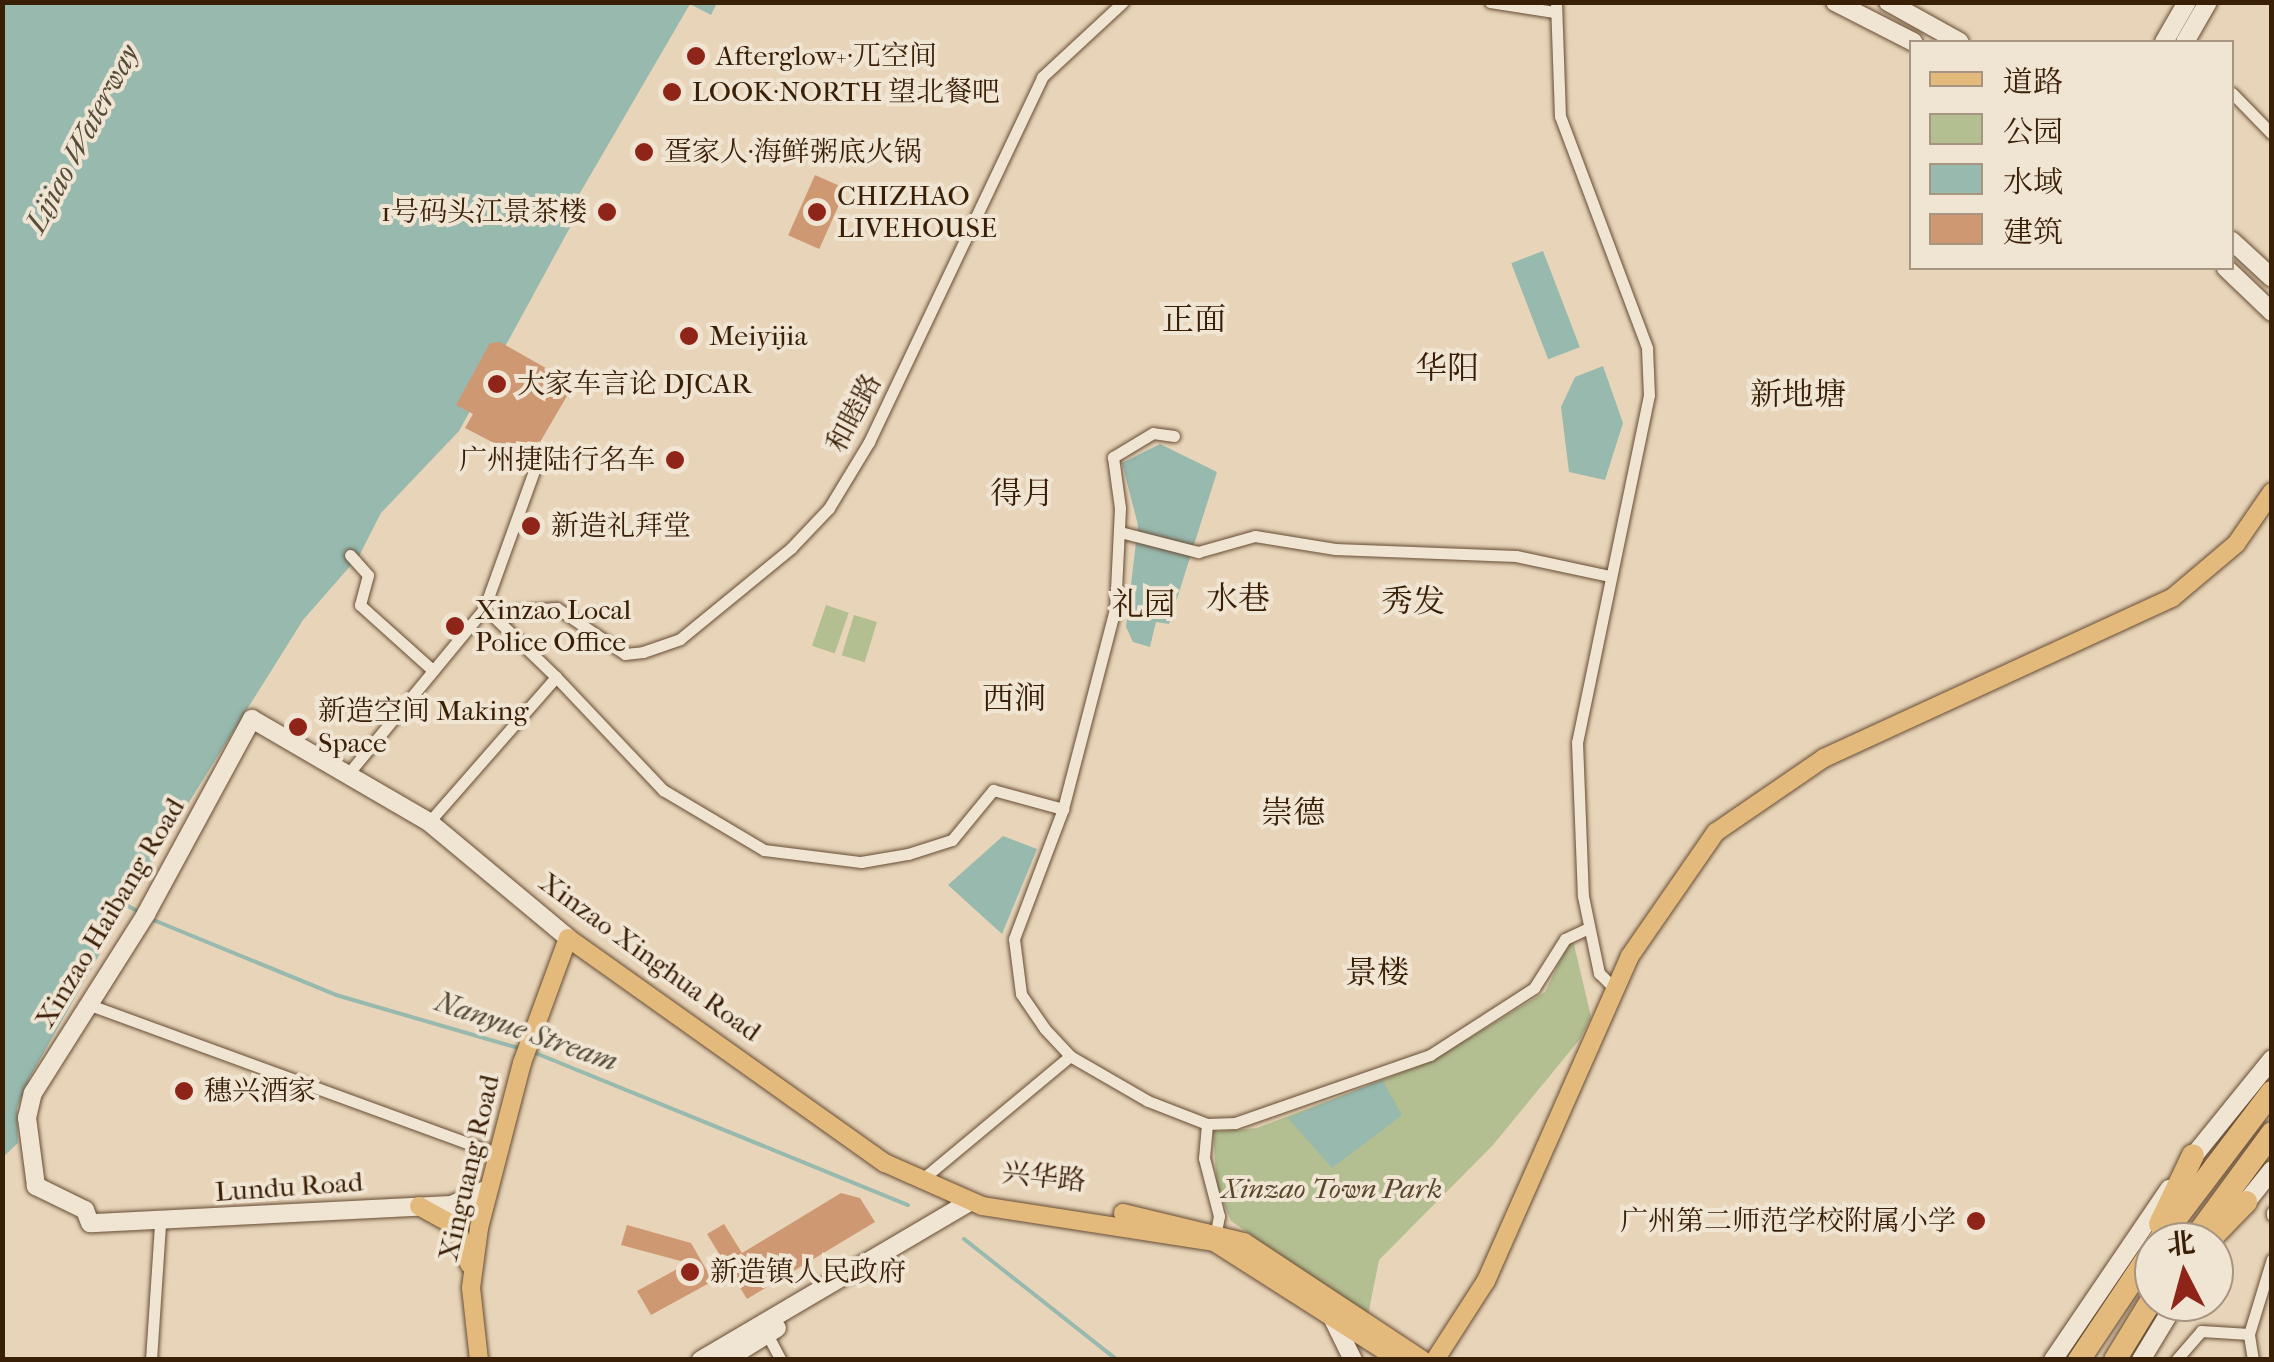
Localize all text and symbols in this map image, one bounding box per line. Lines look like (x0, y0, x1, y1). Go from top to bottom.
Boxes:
water label: Lijiao Waterway (18, 39, 148, 239)
place label: Afterglow+·兀空间 (716, 39, 937, 73)
legend (1909, 40, 2234, 270)
marker: Afterglow+·兀空间 (685, 45, 707, 67)
text: 道路 (2003, 65, 2063, 100)
place label: LOOK·NORTH 望北餐吧 (692, 75, 1000, 109)
marker: LOOK·NORTH 望北餐吧 (661, 81, 683, 103)
text: 公园 (2003, 115, 2063, 150)
place label: 疍家人·海鲜粥底火锅 (664, 135, 922, 169)
marker: 疍家人·海鲜粥底火锅 (633, 141, 655, 163)
text: 水域 (2003, 165, 2063, 200)
place label: CHIZHAO LIVEHOUSE (837, 179, 997, 245)
place label: 1号码头江景茶楼 (381, 195, 587, 229)
marker: 1号码头江景茶楼 (596, 201, 618, 223)
marker: CHIZHAO LIVEHOUSE (806, 201, 828, 223)
text: 建筑 (2003, 215, 2063, 250)
district label: 正面 (1162, 301, 1226, 339)
place label: Meiyijia (709, 319, 807, 353)
marker: Meiyijia (678, 325, 700, 347)
district label: 华阳 (1415, 350, 1479, 388)
place label: 大家车言论 DJCAR (517, 367, 752, 401)
street label: 和睦路 (819, 368, 889, 458)
marker: 大家车言论 DJCAR (486, 373, 508, 395)
district label: 新地塘 (1750, 376, 1846, 414)
place label: 广州捷陆行名车 (459, 443, 655, 477)
marker: 广州捷陆行名车 (664, 449, 686, 471)
district label: 得月 (990, 475, 1054, 513)
place label: 新造礼拜堂 (551, 509, 691, 543)
marker: 新造礼拜堂 (520, 515, 542, 537)
district label: 水巷 (1206, 580, 1270, 618)
district label: 秀发 (1381, 583, 1445, 621)
district label: 礼园 (1112, 586, 1176, 624)
place label: Xinzao Local Police Office (475, 593, 631, 659)
marker: Xinzao Local Police Office (444, 615, 466, 637)
district label: 西涧 (982, 680, 1046, 718)
place label: 新造空间 Making Space (318, 694, 528, 760)
marker: 新造空间 Making Space (287, 716, 309, 738)
street label: Xinzao Haibang Road (28, 792, 192, 1034)
district label: 崇德 (1261, 794, 1325, 832)
street label: Xinzao Xinghua Road (533, 865, 767, 1049)
district label: 景楼 (1345, 954, 1409, 992)
water label: Nanyue Stream (430, 984, 622, 1080)
street label: Xinguang Road (431, 1072, 507, 1264)
place label: 穗兴酒家 (204, 1074, 316, 1108)
marker: 穗兴酒家 (173, 1080, 195, 1102)
street label: 兴华路 (1000, 1156, 1088, 1198)
street label: Lundu Road (214, 1165, 364, 1209)
park label: Xinzao Town Park (1222, 1172, 1442, 1206)
place label: 广州第二师范学校附属小学 (1620, 1204, 1956, 1238)
marker: 广州第二师范学校附属小学 (1965, 1210, 1987, 1232)
north arrow (2134, 1222, 2234, 1322)
text: 北 (2165, 1226, 2197, 1262)
place label: 新造镇人民政府 (710, 1255, 906, 1289)
marker: 新造镇人民政府 (679, 1261, 701, 1283)

